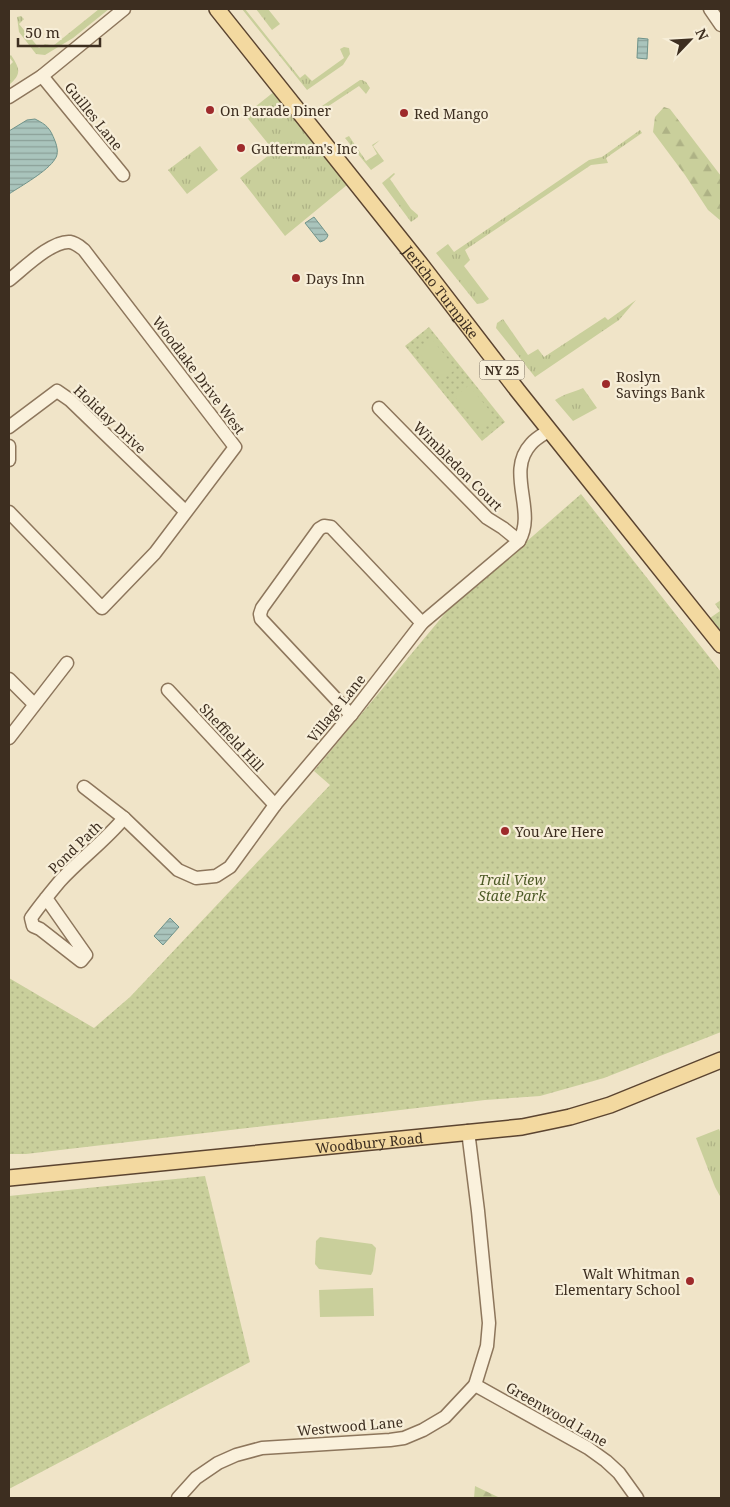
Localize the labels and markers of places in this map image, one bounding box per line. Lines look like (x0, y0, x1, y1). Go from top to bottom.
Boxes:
place label: On Parade Diner (220, 101, 331, 120)
marker: On Parade Diner (204, 104, 216, 116)
place label: Red Mango (414, 104, 489, 123)
marker: Red Mango (398, 107, 410, 119)
place label: Gutterman's Inc (251, 139, 358, 158)
marker: Gutterman's Inc (235, 142, 247, 154)
place label: Days Inn (306, 269, 365, 288)
marker: Days Inn (290, 272, 302, 284)
place label: Roslyn Savings Bank (616, 367, 706, 402)
marker: Roslyn Savings Bank (600, 378, 612, 390)
place label: You Are Here (514, 822, 604, 841)
marker: You Are Here (499, 825, 511, 837)
place label: Walt Whitman Elementary School (555, 1264, 681, 1299)
marker: Walt Whitman Elementary School (684, 1275, 696, 1287)

